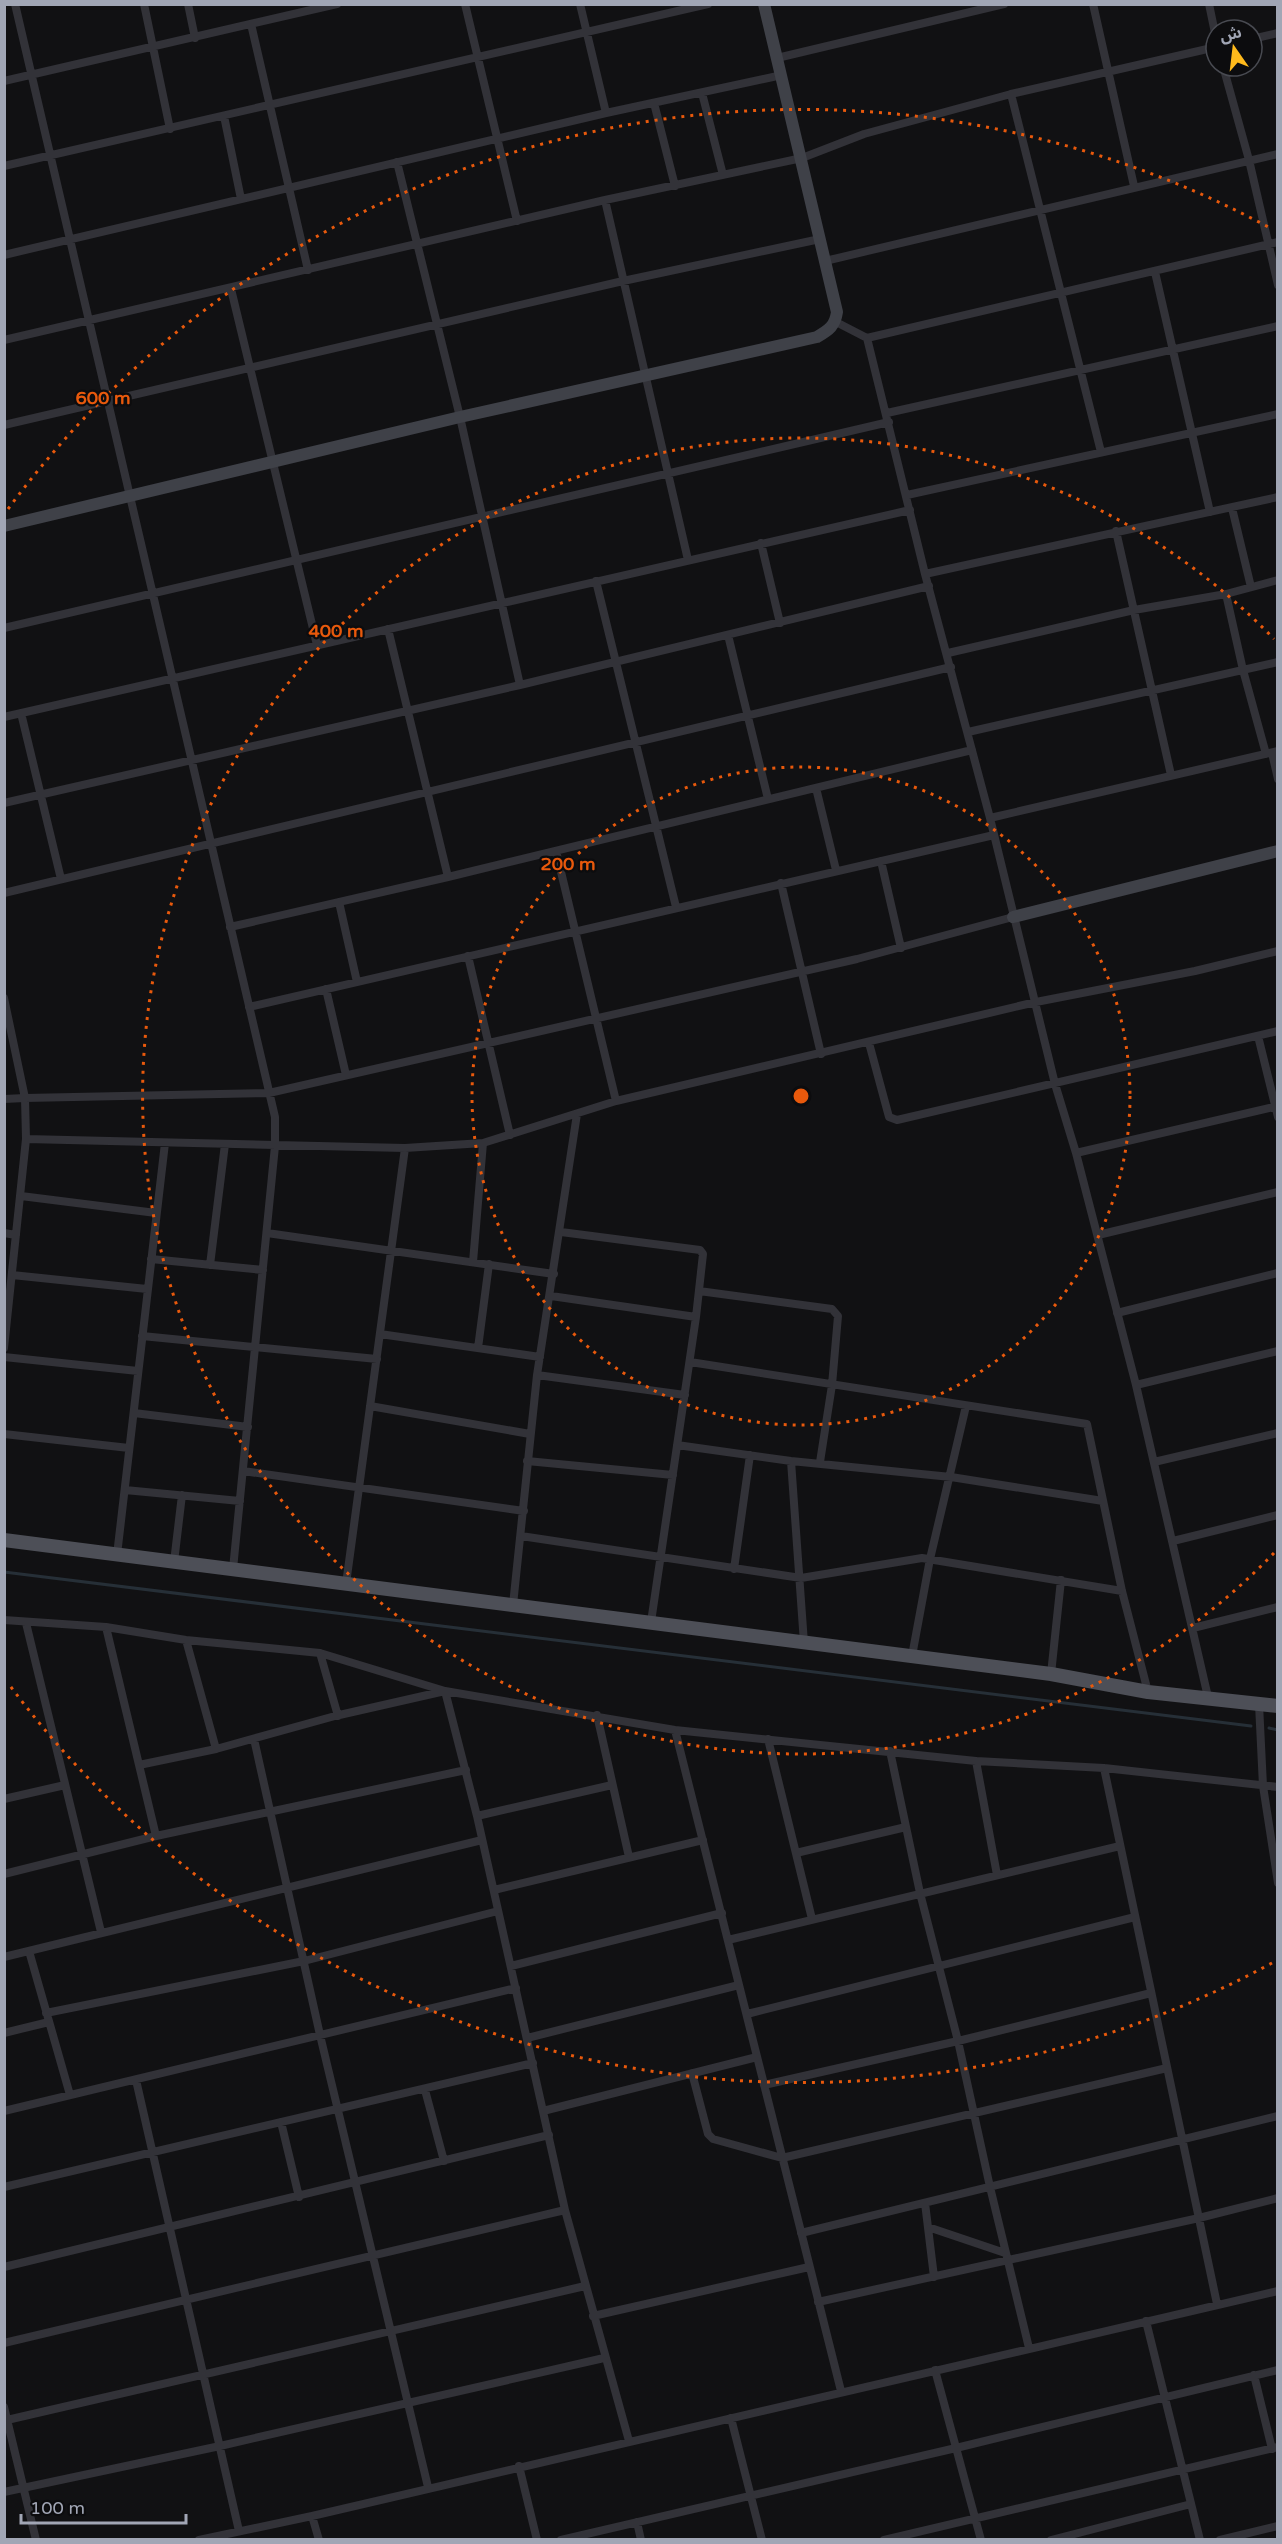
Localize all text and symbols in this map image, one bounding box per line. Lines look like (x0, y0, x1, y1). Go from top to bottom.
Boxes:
north arrow (1204, 18, 1264, 78)
text: ش (1218, 22, 1244, 47)
text: 600 m (75, 387, 131, 409)
text: 400 m (308, 620, 364, 642)
text: 200 m (540, 853, 596, 875)
centre of rings (791, 1086, 811, 1106)
scale bar (21, 2487, 186, 2525)
text: 100 m (30, 2497, 85, 2519)

